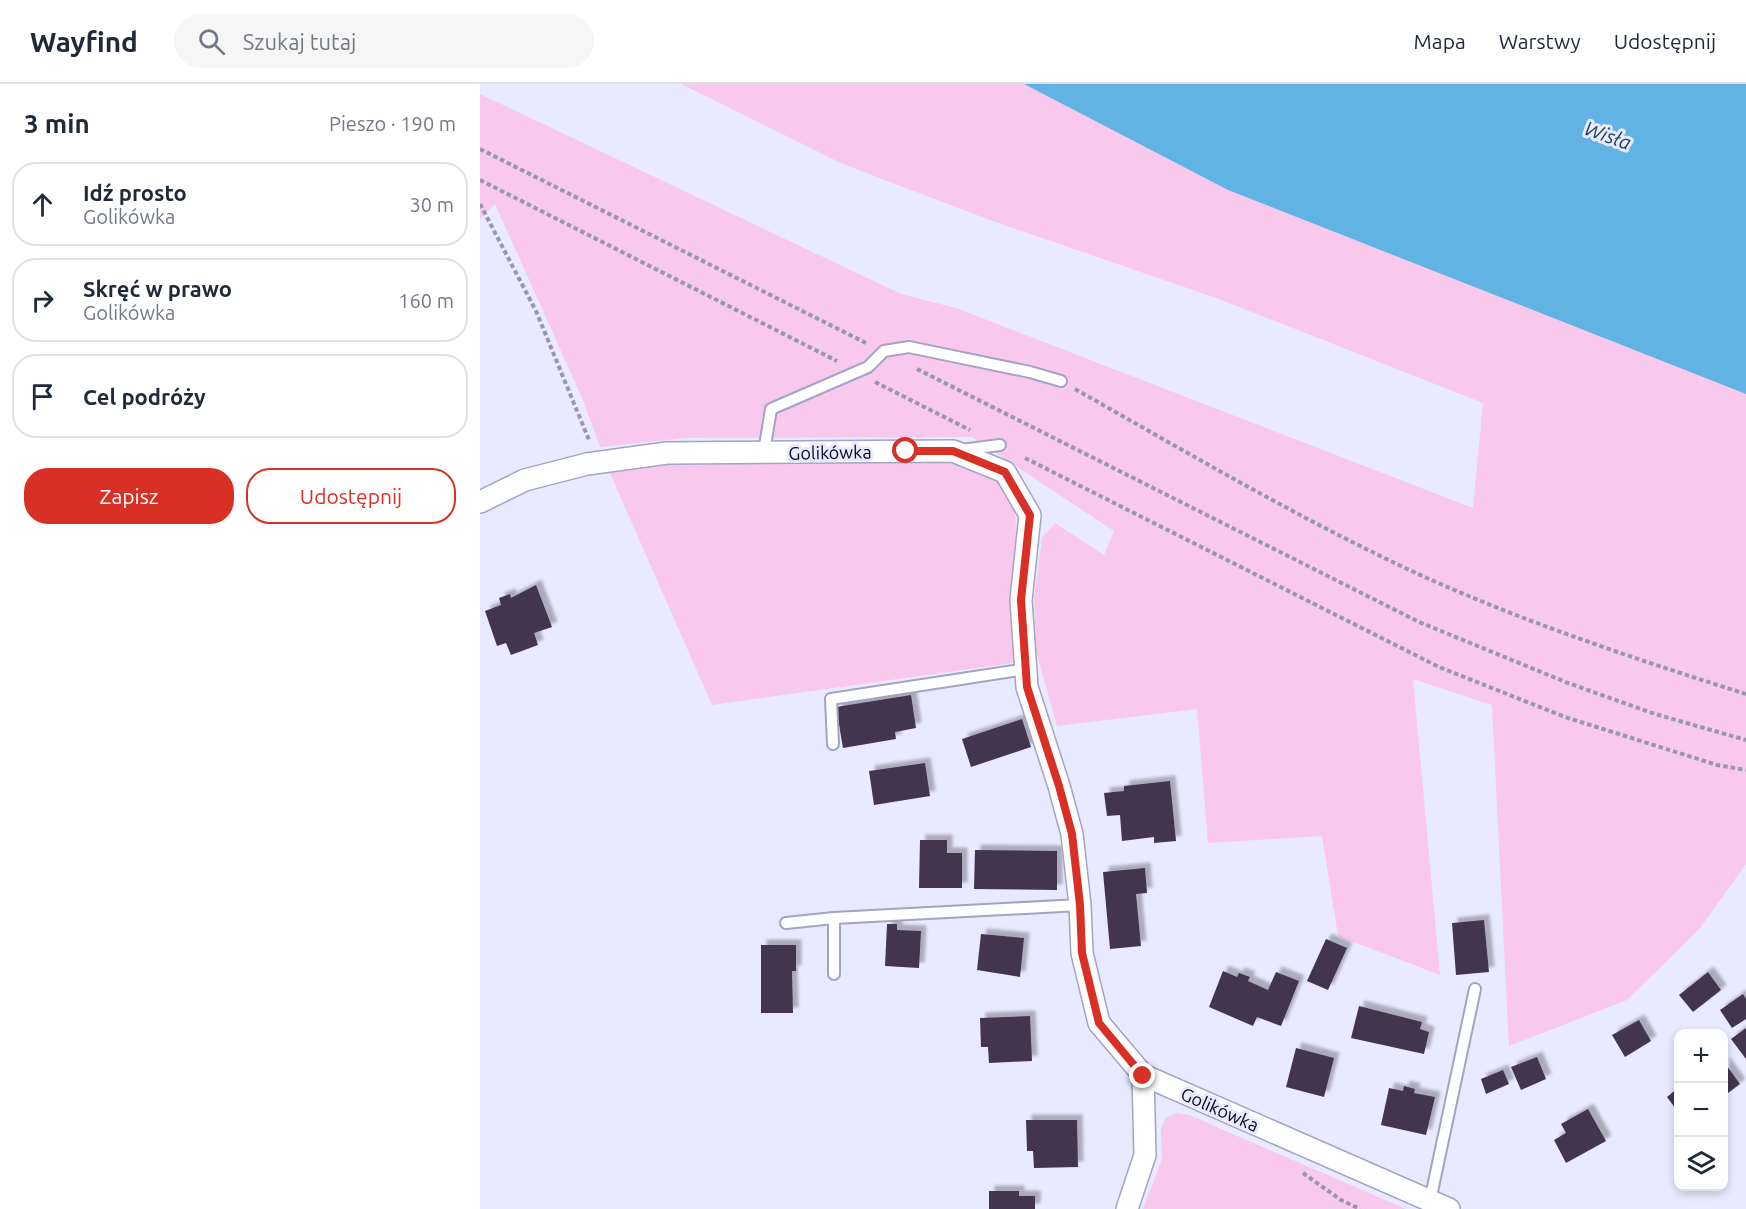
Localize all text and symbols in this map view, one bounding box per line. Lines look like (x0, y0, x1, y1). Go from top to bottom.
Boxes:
search box (174, 14, 594, 68)
icon: search (195, 25, 228, 58)
text: Wayfind (30, 26, 138, 57)
text: Szukaj tutaj (243, 29, 356, 54)
text: Mapa (1414, 29, 1466, 53)
text: Warstwy (1499, 29, 1581, 53)
text: Udostępnij (1614, 29, 1716, 53)
text: 3 min (24, 109, 90, 138)
text: Pieszo · 190 m (329, 112, 456, 135)
water label: Wisła (1582, 116, 1634, 154)
text: Idź prosto (83, 180, 187, 205)
icon: ahead (26, 188, 59, 221)
text: 30 m (410, 193, 454, 216)
text: Golikówka (83, 205, 175, 228)
text: Skręć w prawo (83, 276, 232, 301)
icon: right (26, 284, 59, 317)
text: 160 m (398, 289, 454, 312)
text: Golikówka (83, 301, 175, 324)
icon: arrive (26, 380, 59, 413)
text: Cel podróży (83, 384, 206, 409)
route start (892, 437, 918, 463)
street label: Golikówka (788, 441, 872, 463)
button: Zapisz (24, 468, 234, 524)
button: Udostępnij (246, 468, 456, 524)
map controls (1674, 1029, 1728, 1191)
button: + (1674, 1029, 1728, 1083)
route end (1129, 1062, 1155, 1088)
street label: Golikówka (1178, 1083, 1262, 1135)
button: − (1674, 1083, 1728, 1137)
button: layers (1674, 1137, 1728, 1191)

